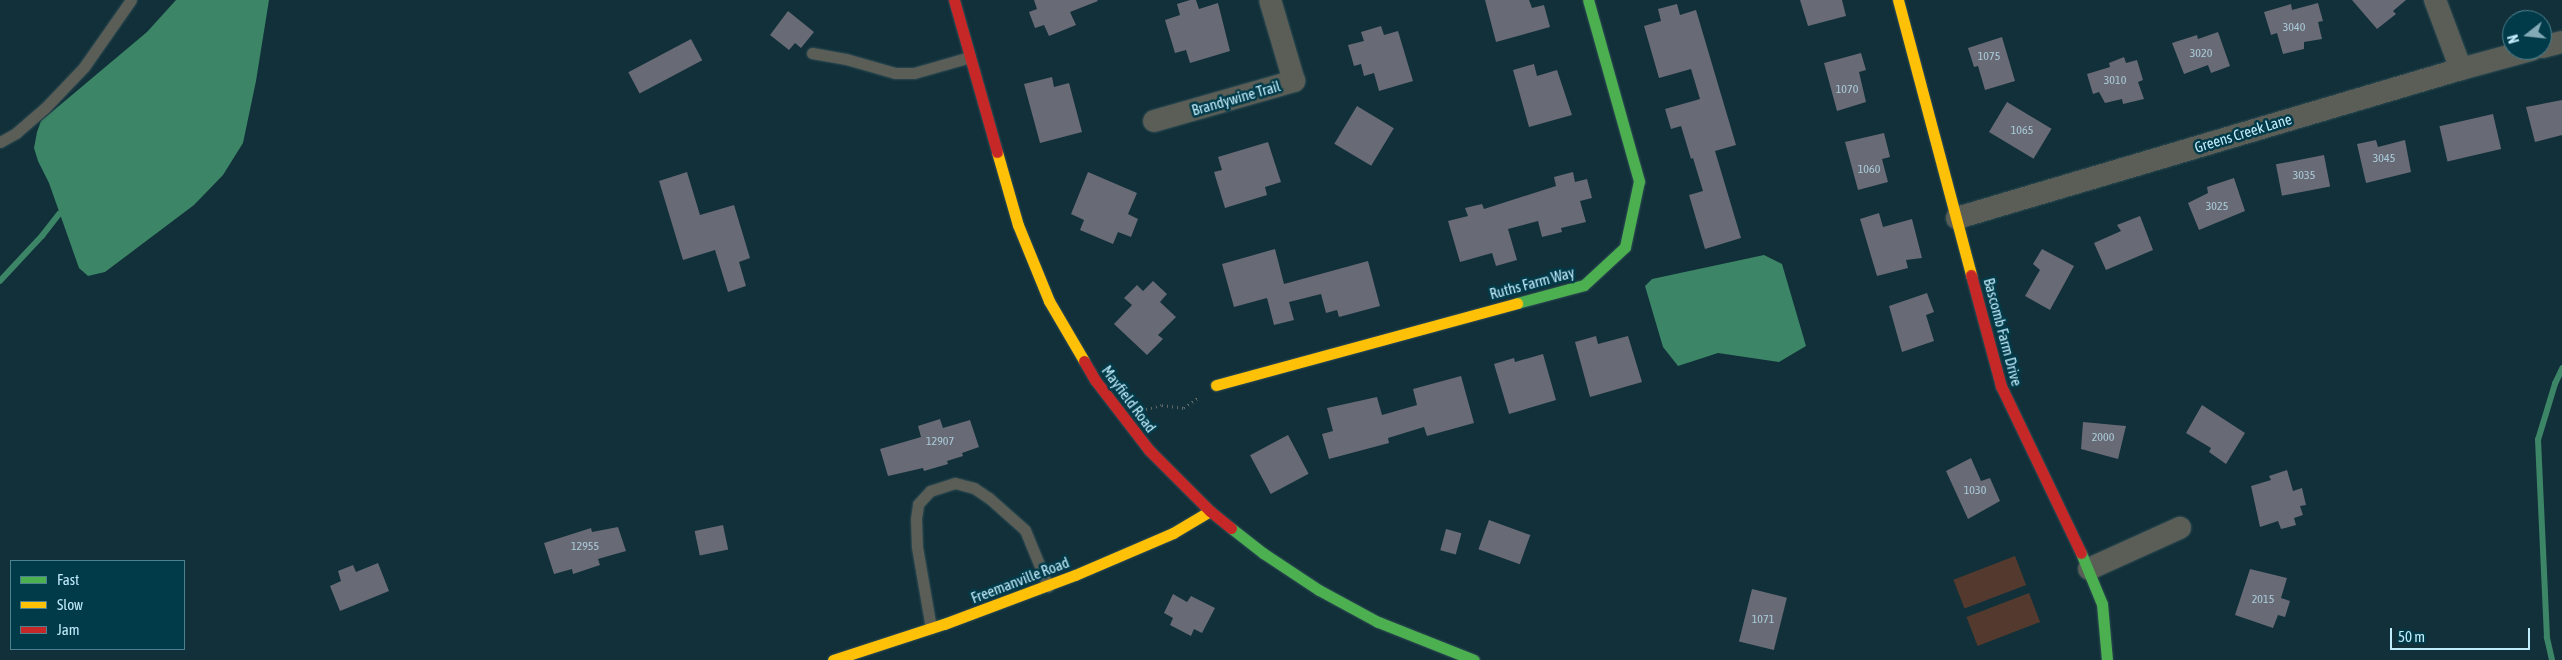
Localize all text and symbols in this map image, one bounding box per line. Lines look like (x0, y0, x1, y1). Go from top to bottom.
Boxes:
north arrow (2502, 10, 2552, 60)
house number: 3040 (2283, 21, 2305, 35)
text: N (2505, 33, 2522, 45)
house number: 3020 (2190, 47, 2212, 61)
house number: 1075 (1978, 50, 2000, 64)
house number: 3010 (2104, 74, 2126, 88)
street label: Brandywine Trail (1190, 77, 1282, 119)
house number: 1070 (1836, 83, 1858, 97)
street label: Greens Creek Lane (2192, 110, 2294, 156)
house number: 1065 (2011, 124, 2033, 138)
house number: 3045 (2373, 152, 2395, 166)
house number: 1060 (1858, 163, 1880, 177)
house number: 3035 (2293, 169, 2315, 183)
house number: 3025 (2206, 200, 2228, 214)
street label: Ruths Farm Way (1488, 263, 1576, 303)
street label: Bascomb Farm Drive (1980, 276, 2026, 388)
street label: Mayfield Road (1098, 362, 1160, 436)
house number: 2000 (2092, 431, 2114, 445)
house number: 12907 (926, 435, 954, 449)
house number: 1030 (1964, 484, 1986, 498)
house number: 12955 (571, 540, 599, 554)
street label: Freemanville Road (968, 553, 1072, 607)
legend (10, 560, 185, 650)
text: Fast (57, 571, 79, 588)
house number: 2015 (2252, 593, 2274, 607)
text: Slow (57, 596, 83, 613)
house number: 1071 (1752, 613, 1774, 627)
scale bar (2392, 618, 2532, 650)
text: Jam (57, 621, 80, 638)
text: 50 m (2398, 628, 2425, 645)

